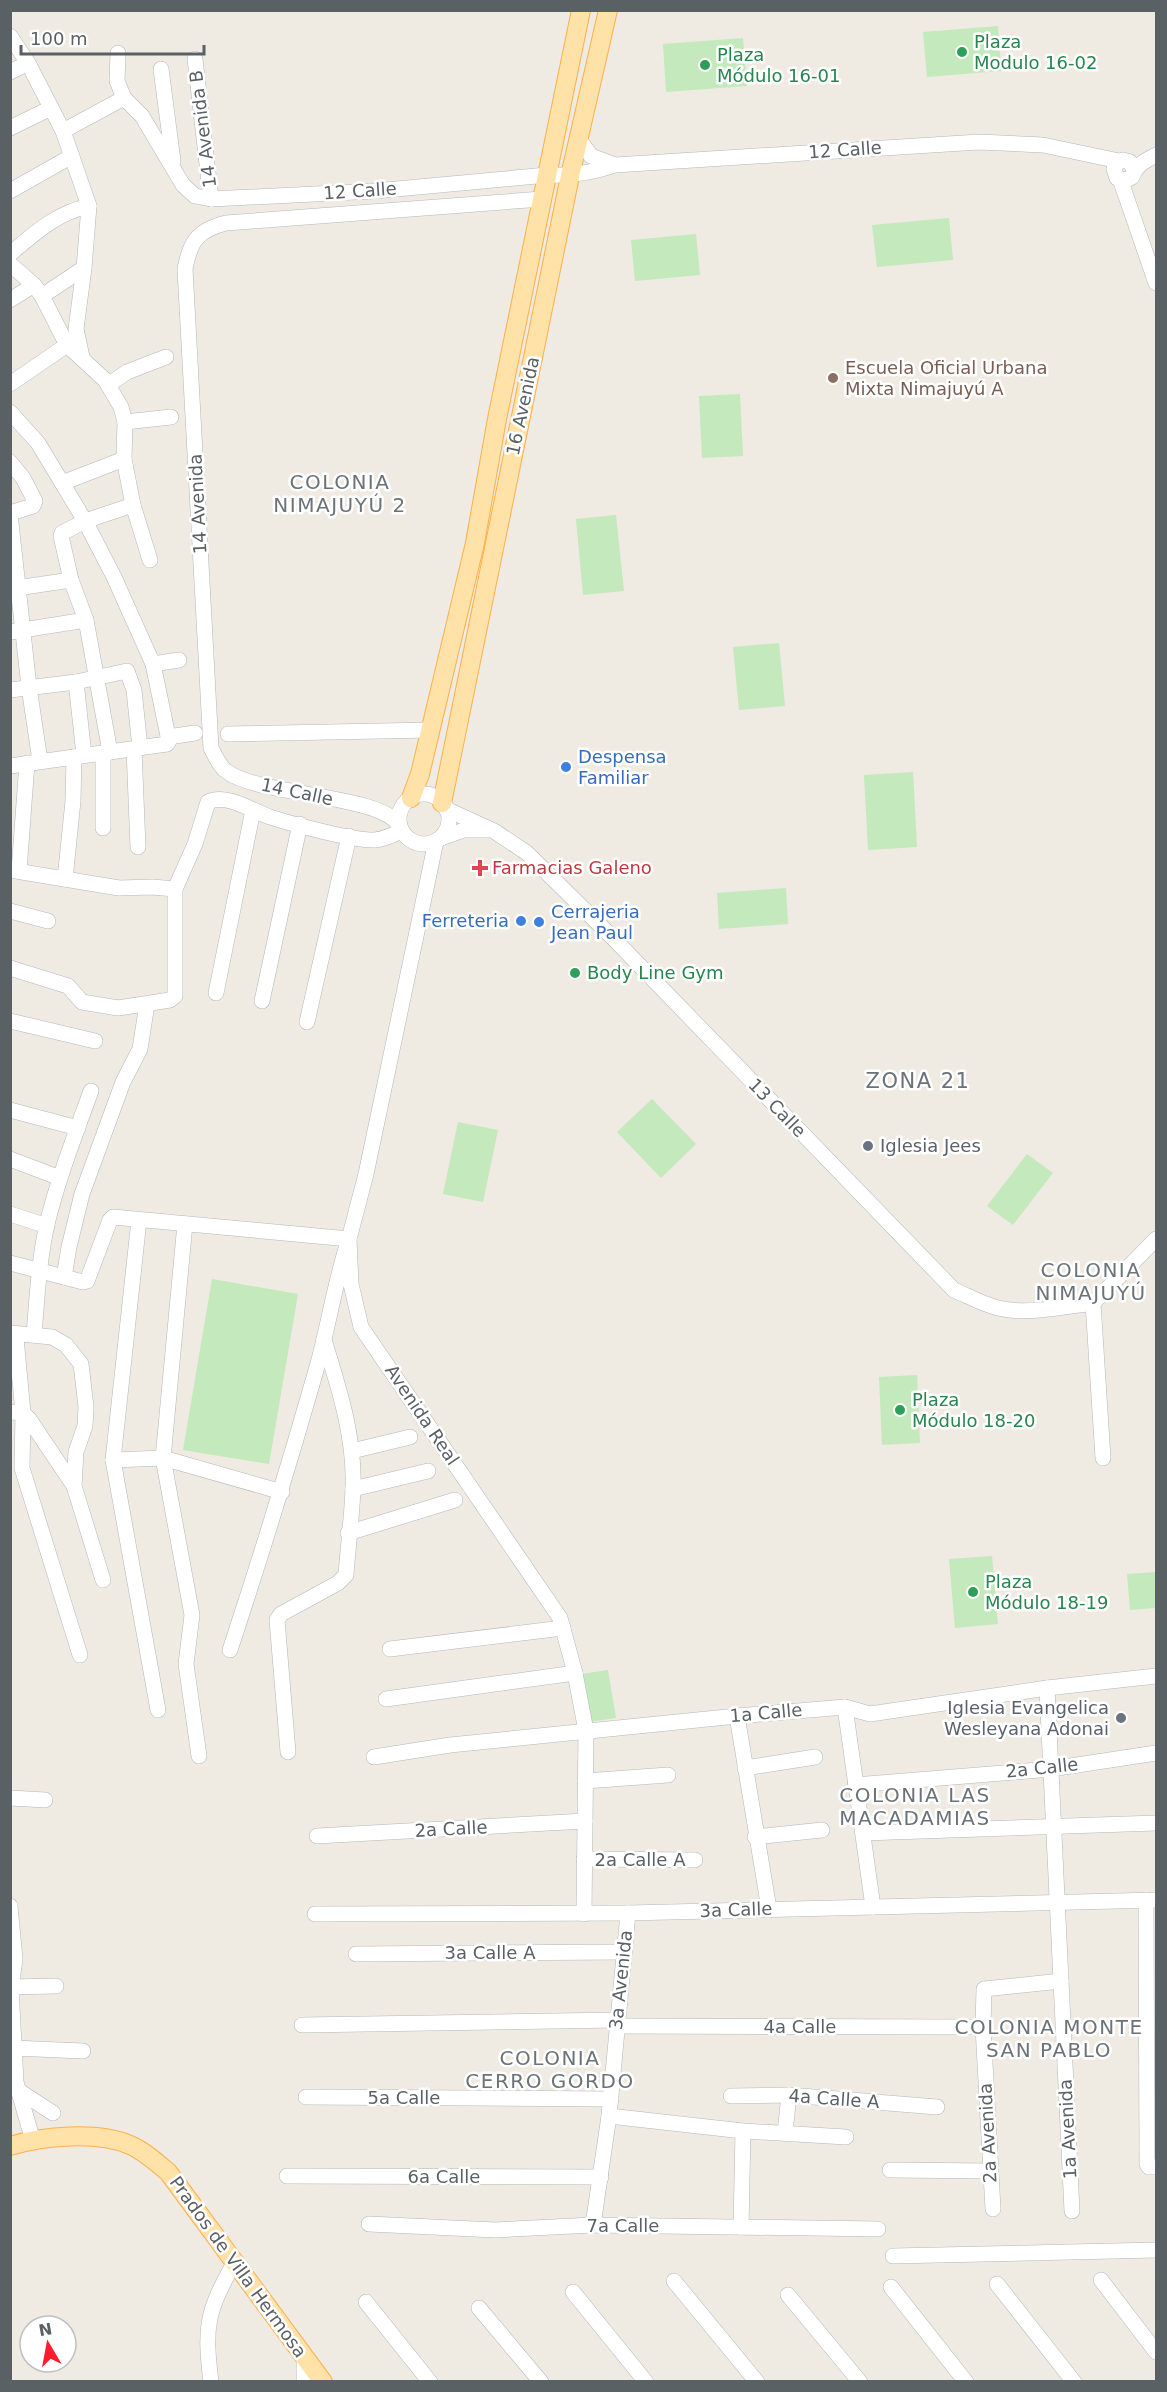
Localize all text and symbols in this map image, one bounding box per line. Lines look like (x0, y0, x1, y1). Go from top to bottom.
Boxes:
scale bar (21, 18, 204, 56)
text: 100 m (30, 28, 88, 49)
place label: Plaza Modulo 16-02 (974, 31, 1097, 73)
place label: Plaza Módulo 16-01 (717, 44, 840, 86)
marker: Plaza Modulo 16-02 (955, 45, 969, 59)
marker: Plaza Módulo 16-01 (698, 58, 712, 72)
street label: 14 Avenida B (185, 69, 220, 189)
street label: 12 Calle (808, 136, 882, 163)
street label: 12 Calle (323, 177, 397, 204)
street label: 16 Avenida (502, 355, 543, 457)
place label: Escuela Oficial Urbana Mixta Nimajuyú A (845, 357, 1048, 399)
marker: Escuela Oficial Urbana Mixta Nimajuyú A (826, 371, 840, 385)
street label: 14 Avenida (184, 453, 211, 555)
district label: COLONIA NIMAJUYÚ 2 (273, 470, 407, 517)
place label: Despensa Familiar (578, 746, 667, 788)
marker: Despensa Familiar (559, 760, 573, 774)
street label: 14 Calle (259, 774, 335, 809)
place label: Farmacias Galeno (492, 857, 652, 878)
marker: Farmacias Galeno (473, 861, 487, 875)
place label: Cerrajeria Jean Paul (550, 901, 640, 943)
place label: Ferreteria (422, 910, 509, 931)
marker: Ferreteria (514, 914, 528, 928)
marker: Cerrajeria Jean Paul (532, 915, 546, 929)
place label: Body Line Gym (587, 962, 724, 983)
marker: Body Line Gym (568, 966, 582, 980)
district label: ZONA 21 (866, 1069, 970, 1093)
street label: 13 Calle (744, 1074, 810, 1141)
place label: Iglesia Jees (880, 1135, 981, 1156)
marker: Iglesia Jees (861, 1139, 875, 1153)
district label: COLONIA NIMAJUYÚ (1035, 1258, 1147, 1305)
street label: Avenida Real (381, 1361, 464, 1469)
place label: Plaza Módulo 18-20 (912, 1389, 1035, 1431)
marker: Plaza Módulo 18-20 (893, 1403, 907, 1417)
place label: Plaza Módulo 18-19 (985, 1571, 1108, 1613)
marker: Plaza Módulo 18-19 (966, 1585, 980, 1599)
place label: Iglesia Evangelica Wesleyana Adonai (944, 1697, 1109, 1739)
street label: 1a Calle (729, 1699, 803, 1726)
marker: Iglesia Evangelica Wesleyana Adonai (1114, 1711, 1128, 1725)
street label: 2a Calle (1005, 1753, 1079, 1782)
district label: COLONIA LAS MACADAMIAS (839, 1783, 991, 1830)
street label: 2a Calle (414, 1816, 488, 1841)
street label: 2a Calle A (595, 1849, 686, 1870)
street label: 3a Calle (699, 1898, 773, 1921)
street label: 3a Avenida (605, 1929, 636, 2031)
street label: 3a Calle A (445, 1942, 536, 1963)
district label: COLONIA MONTE SAN PABLO (954, 2015, 1144, 2062)
street label: 4a Calle (764, 2016, 836, 2037)
district label: COLONIA CERRO GORDO (465, 2046, 635, 2093)
street label: 1a Avenida (1054, 2079, 1081, 2180)
street label: 2a Avenida (974, 2083, 1001, 2184)
street label: 4a Calle A (788, 2085, 881, 2112)
street label: 5a Calle (368, 2087, 440, 2108)
street label: 6a Calle (408, 2166, 480, 2187)
street label: Prados de Villa Hermosa (166, 2172, 311, 2361)
street label: 7a Calle (587, 2215, 659, 2236)
north arrow (18, 2314, 78, 2374)
text: N (37, 2319, 54, 2340)

